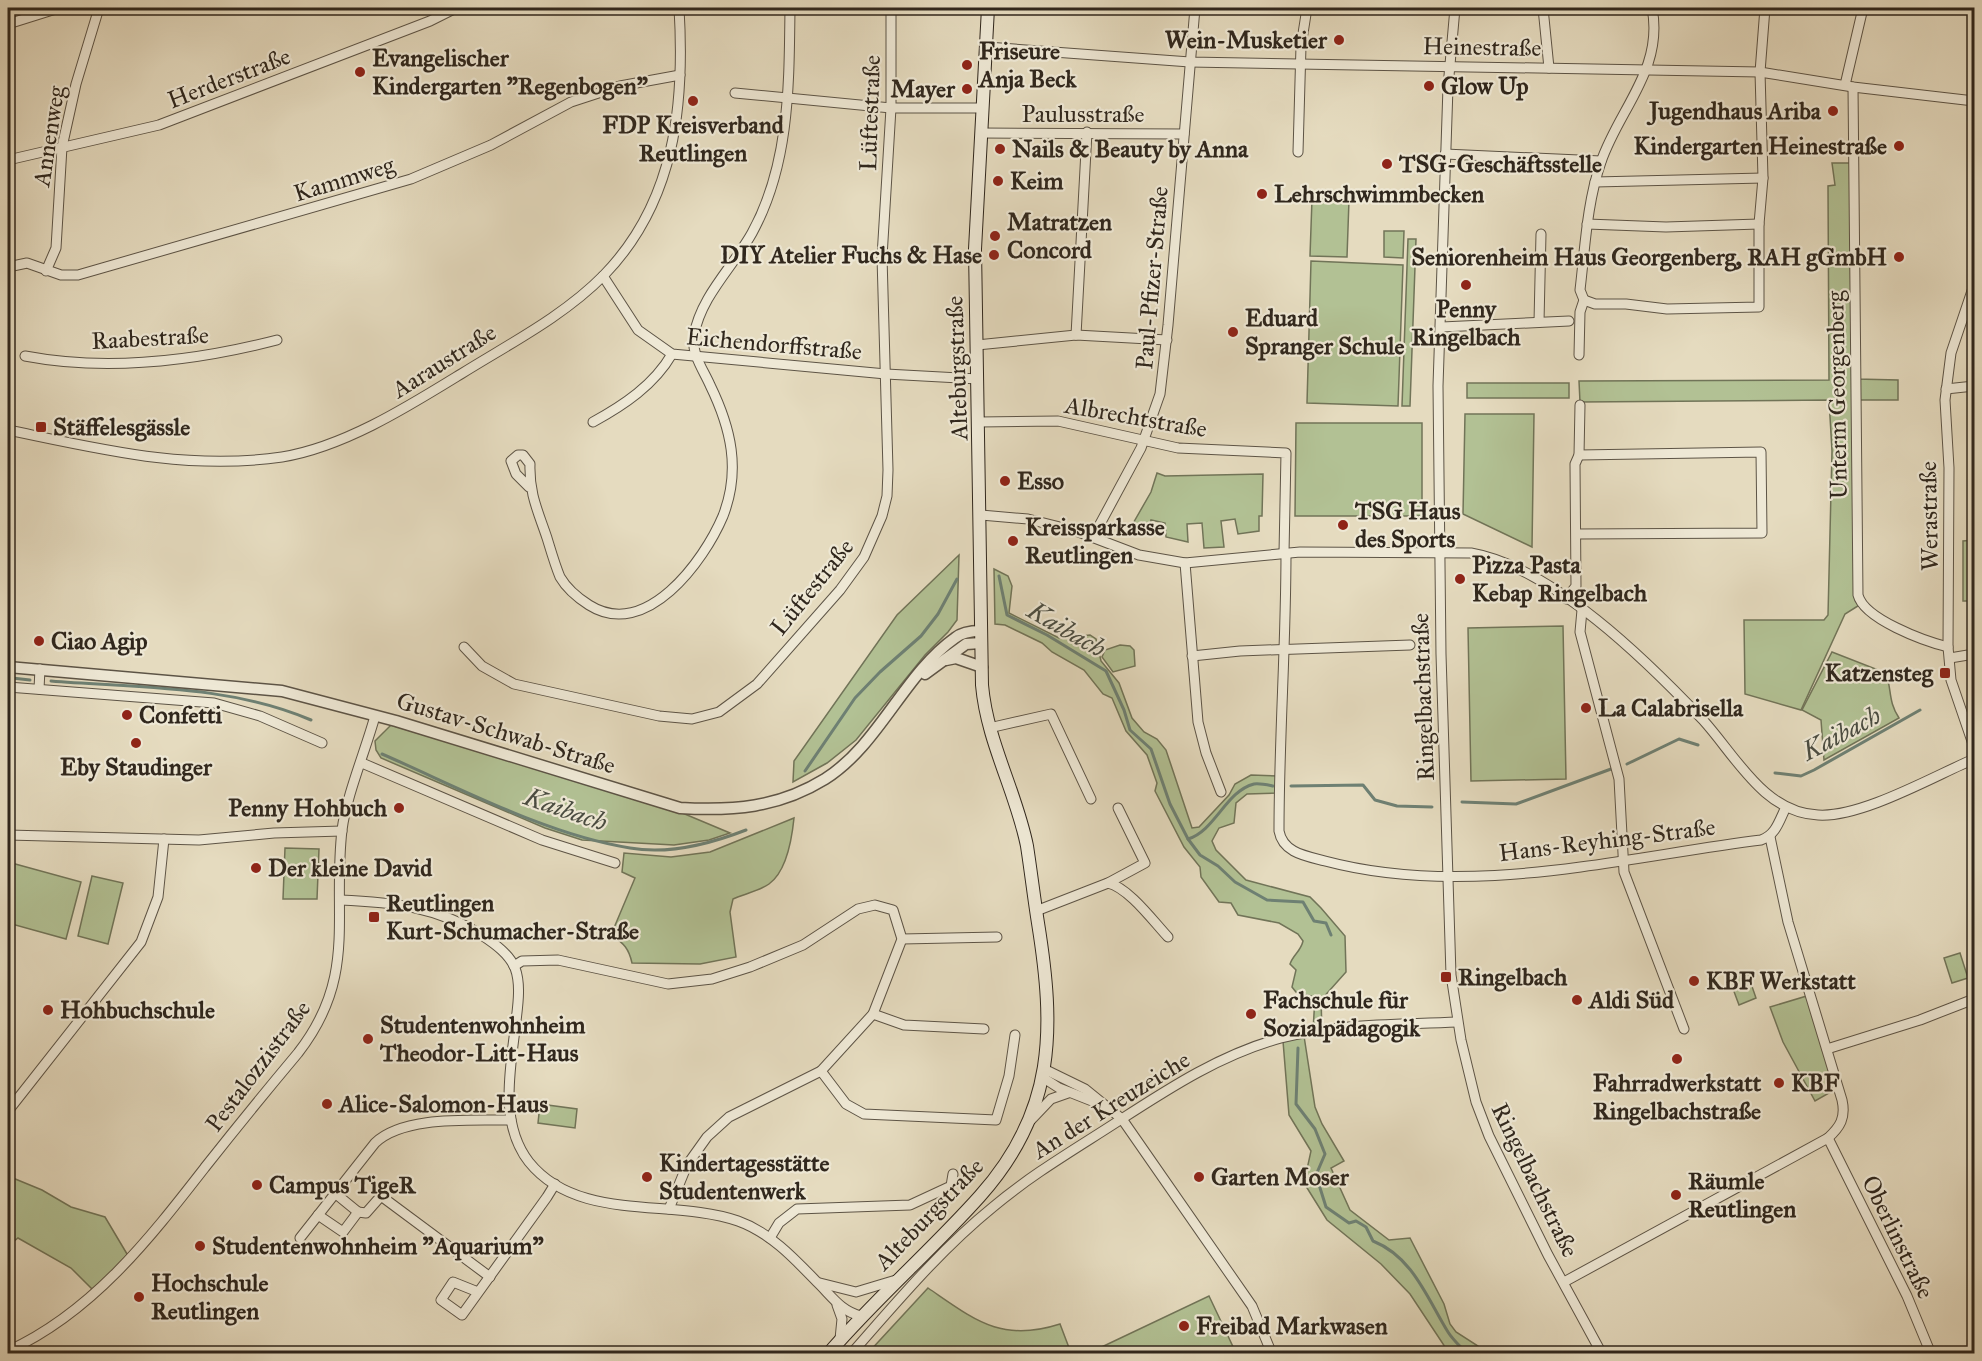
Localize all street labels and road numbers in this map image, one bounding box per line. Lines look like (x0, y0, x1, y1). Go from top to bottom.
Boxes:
street label: Heinestraße (1422, 31, 1542, 63)
street label: Herderstraße (163, 41, 295, 115)
street label: Lüftestraße (853, 55, 887, 171)
street label: Annenweg (26, 83, 72, 189)
street label: Paulusstraße (1022, 99, 1144, 129)
street label: Kammweg (290, 149, 399, 209)
street label: Paul-Pfizer-Straße (1129, 185, 1175, 371)
street label: Unterm Georgenberg (1820, 290, 1854, 500)
street label: Alteburgstraße (939, 295, 975, 442)
street label: Aaraustraße (386, 317, 502, 405)
street label: Raabestraße (90, 320, 210, 356)
street label: Eichendorffstraße (685, 321, 863, 367)
street label: Albrechtstraße (1062, 390, 1209, 444)
street label: Werastraße (1913, 461, 1945, 571)
street label: Lüftestraße (764, 533, 860, 641)
street label: Ringelbachstraße (1405, 612, 1441, 782)
street label: Gustav-Schwab-Straße (393, 685, 619, 781)
street label: Hans-Reyhing-Straße (1497, 812, 1717, 868)
street label: Pestalozzistraße (199, 994, 317, 1138)
street label: An der Kreuzeiche (1026, 1045, 1195, 1166)
street label: Ringelbachstraße (1485, 1098, 1585, 1262)
street label: Alteburgstraße (867, 1152, 990, 1277)
street label: Oberlinstraße (1855, 1170, 1941, 1304)

